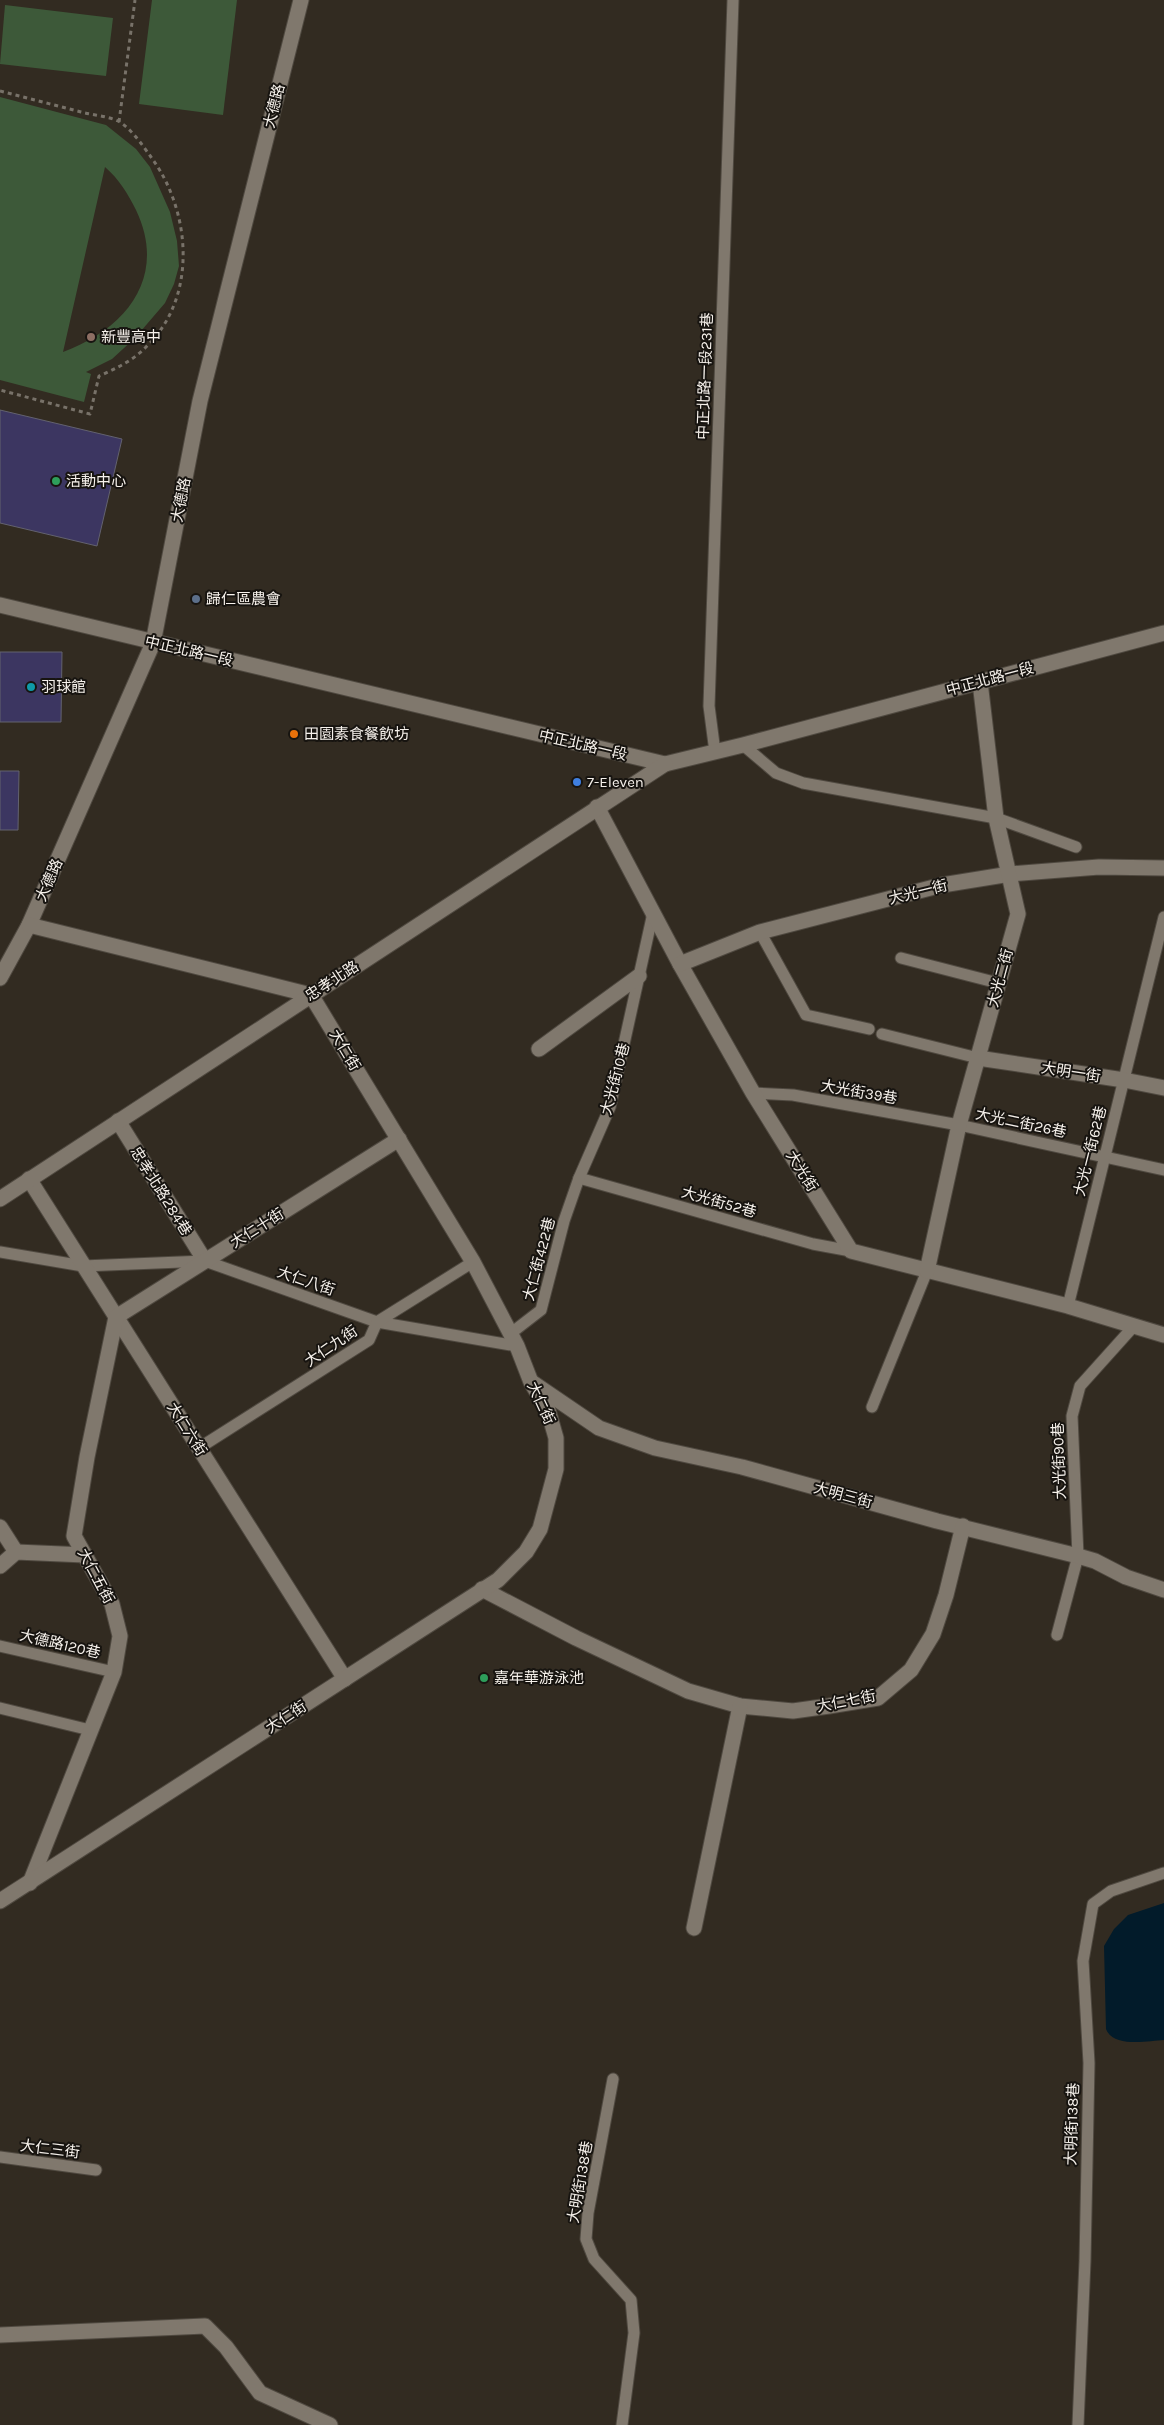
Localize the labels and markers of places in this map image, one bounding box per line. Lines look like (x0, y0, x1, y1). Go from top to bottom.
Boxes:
place label: 新豐高中 (101, 328, 161, 346)
marker: 新豐高中 (85, 331, 97, 343)
place label: 活動中心 (66, 472, 126, 490)
marker: 活動中心 (50, 475, 62, 487)
place label: 歸仁區農會 (206, 590, 281, 608)
marker: 歸仁區農會 (190, 593, 202, 605)
place label: 羽球館 (41, 678, 86, 696)
marker: 羽球館 (25, 681, 37, 693)
place label: 田園素食餐飲坊 (304, 725, 409, 743)
marker: 田園素食餐飲坊 (288, 728, 300, 740)
place label: 7-Eleven (587, 773, 644, 791)
marker: 7-Eleven (571, 776, 583, 788)
place label: 嘉年華游泳池 (494, 1669, 584, 1687)
marker: 嘉年華游泳池 (478, 1672, 490, 1684)

